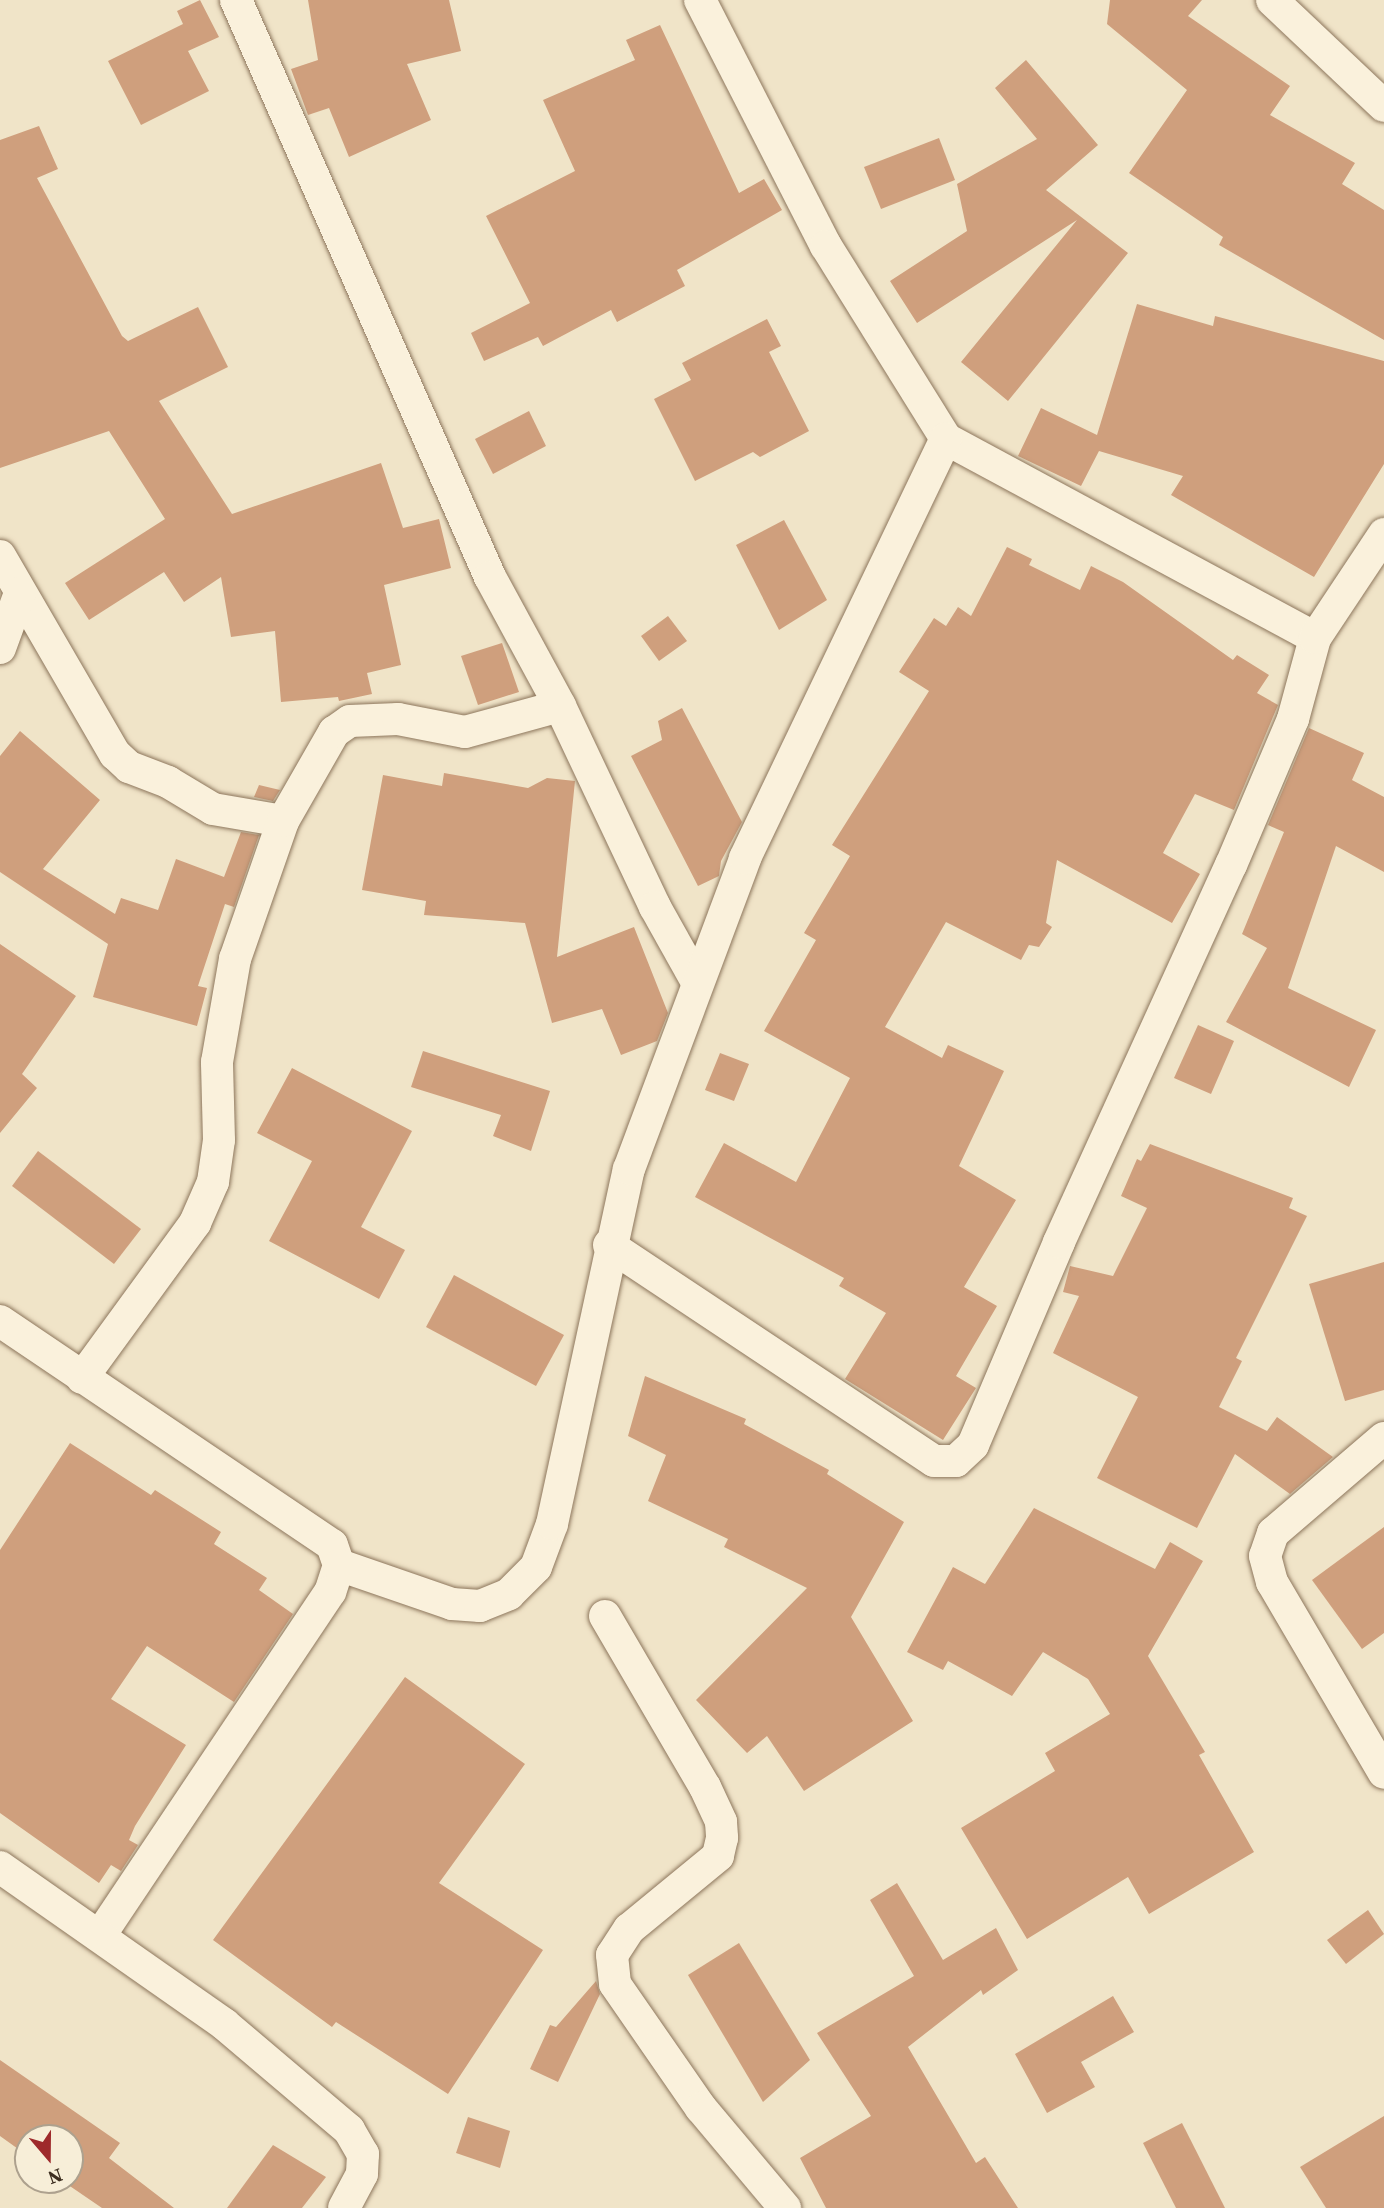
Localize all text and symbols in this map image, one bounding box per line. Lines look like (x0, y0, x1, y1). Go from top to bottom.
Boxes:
north arrow (14, 2124, 84, 2194)
text: N (45, 2162, 66, 2191)

